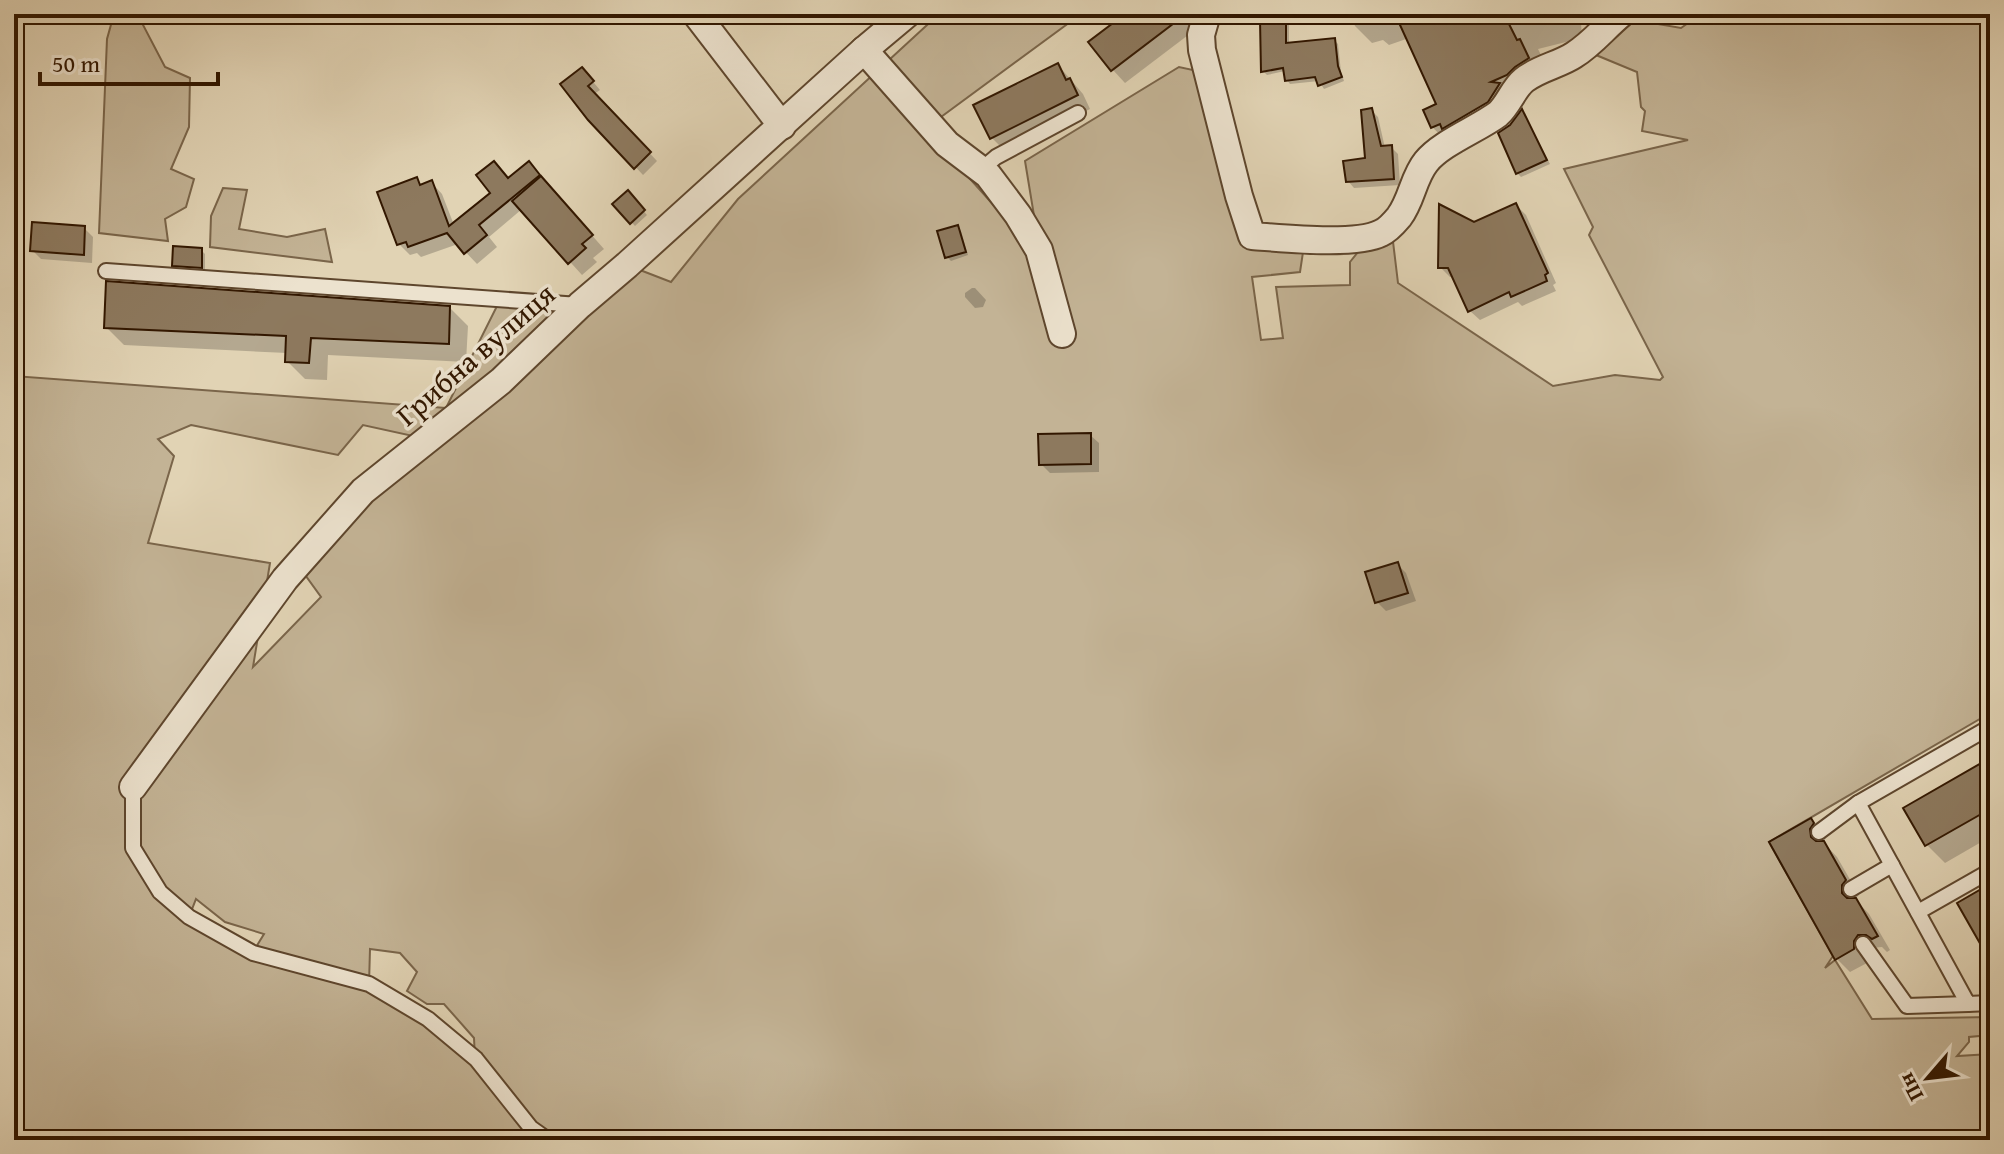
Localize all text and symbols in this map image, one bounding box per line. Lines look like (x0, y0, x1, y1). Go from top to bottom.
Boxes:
scale bar (40, 36, 218, 86)
text: 50 m (52, 46, 100, 81)
street label: Грибна вулиця (386, 272, 564, 436)
north arrow (1888, 1038, 1968, 1118)
text: Пн (1890, 1067, 1931, 1107)

